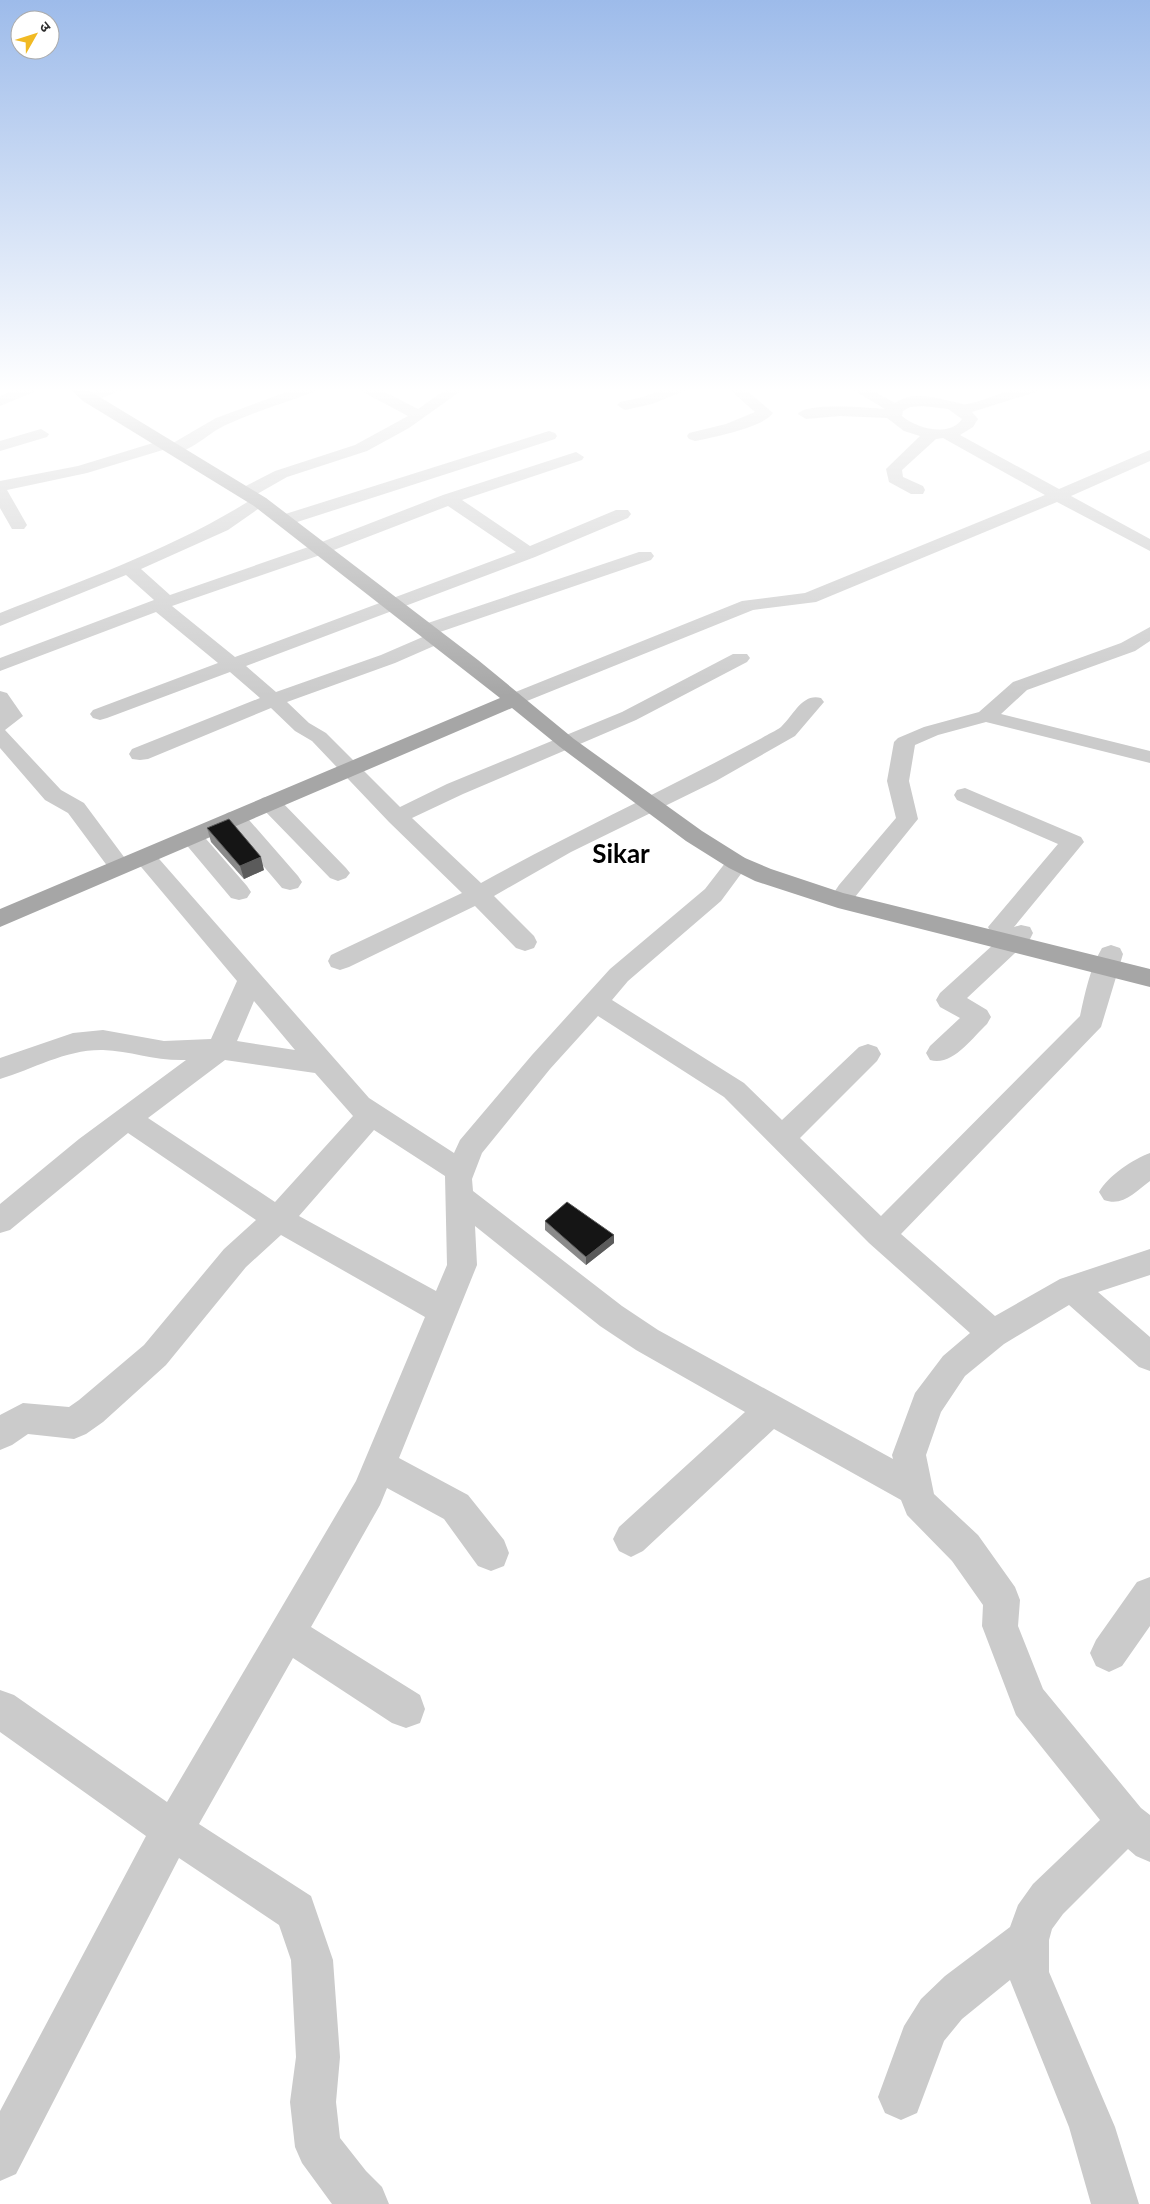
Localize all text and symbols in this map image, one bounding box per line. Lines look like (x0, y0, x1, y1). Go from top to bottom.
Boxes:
north arrow (10, 10, 60, 60)
text: उ (36, 18, 55, 36)
district label: Sikar (592, 837, 650, 869)

